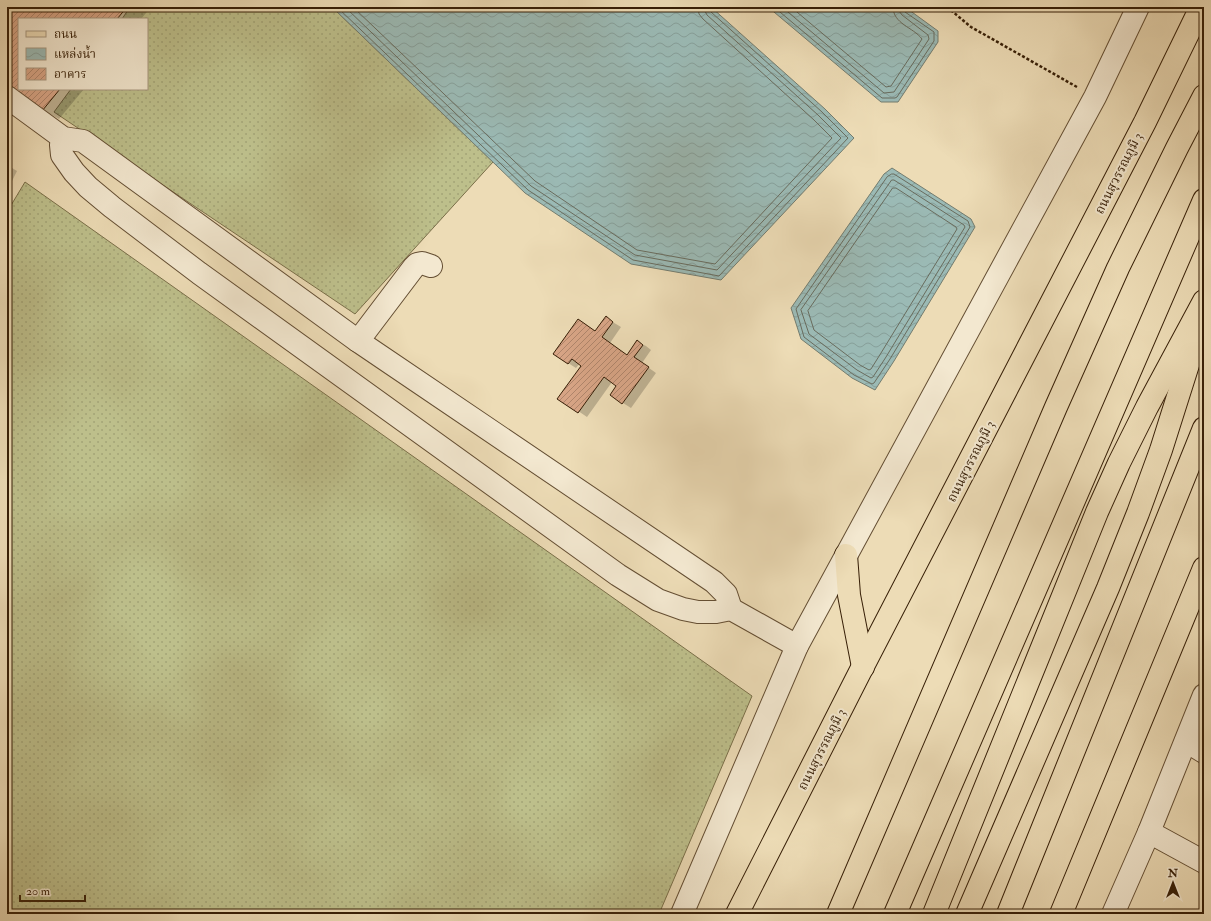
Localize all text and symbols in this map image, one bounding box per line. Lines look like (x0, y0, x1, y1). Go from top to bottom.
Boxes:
legend (18, 18, 148, 90)
text: ถนน (54, 27, 77, 42)
text: แหล่งน้ำ (54, 45, 96, 62)
text: อาคาร (54, 67, 86, 82)
street label: ถนนสุวรรณภูมิ 3 (1091, 130, 1146, 217)
street label: ถนนสุวรรณภูมิ 3 (943, 418, 998, 505)
street label: ถนนสุวรรณภูมิ 3 (794, 706, 849, 793)
north arrow (1153, 863, 1193, 903)
text: N (1167, 867, 1179, 880)
scale bar (20, 877, 85, 903)
text: 20 m (26, 884, 51, 899)

